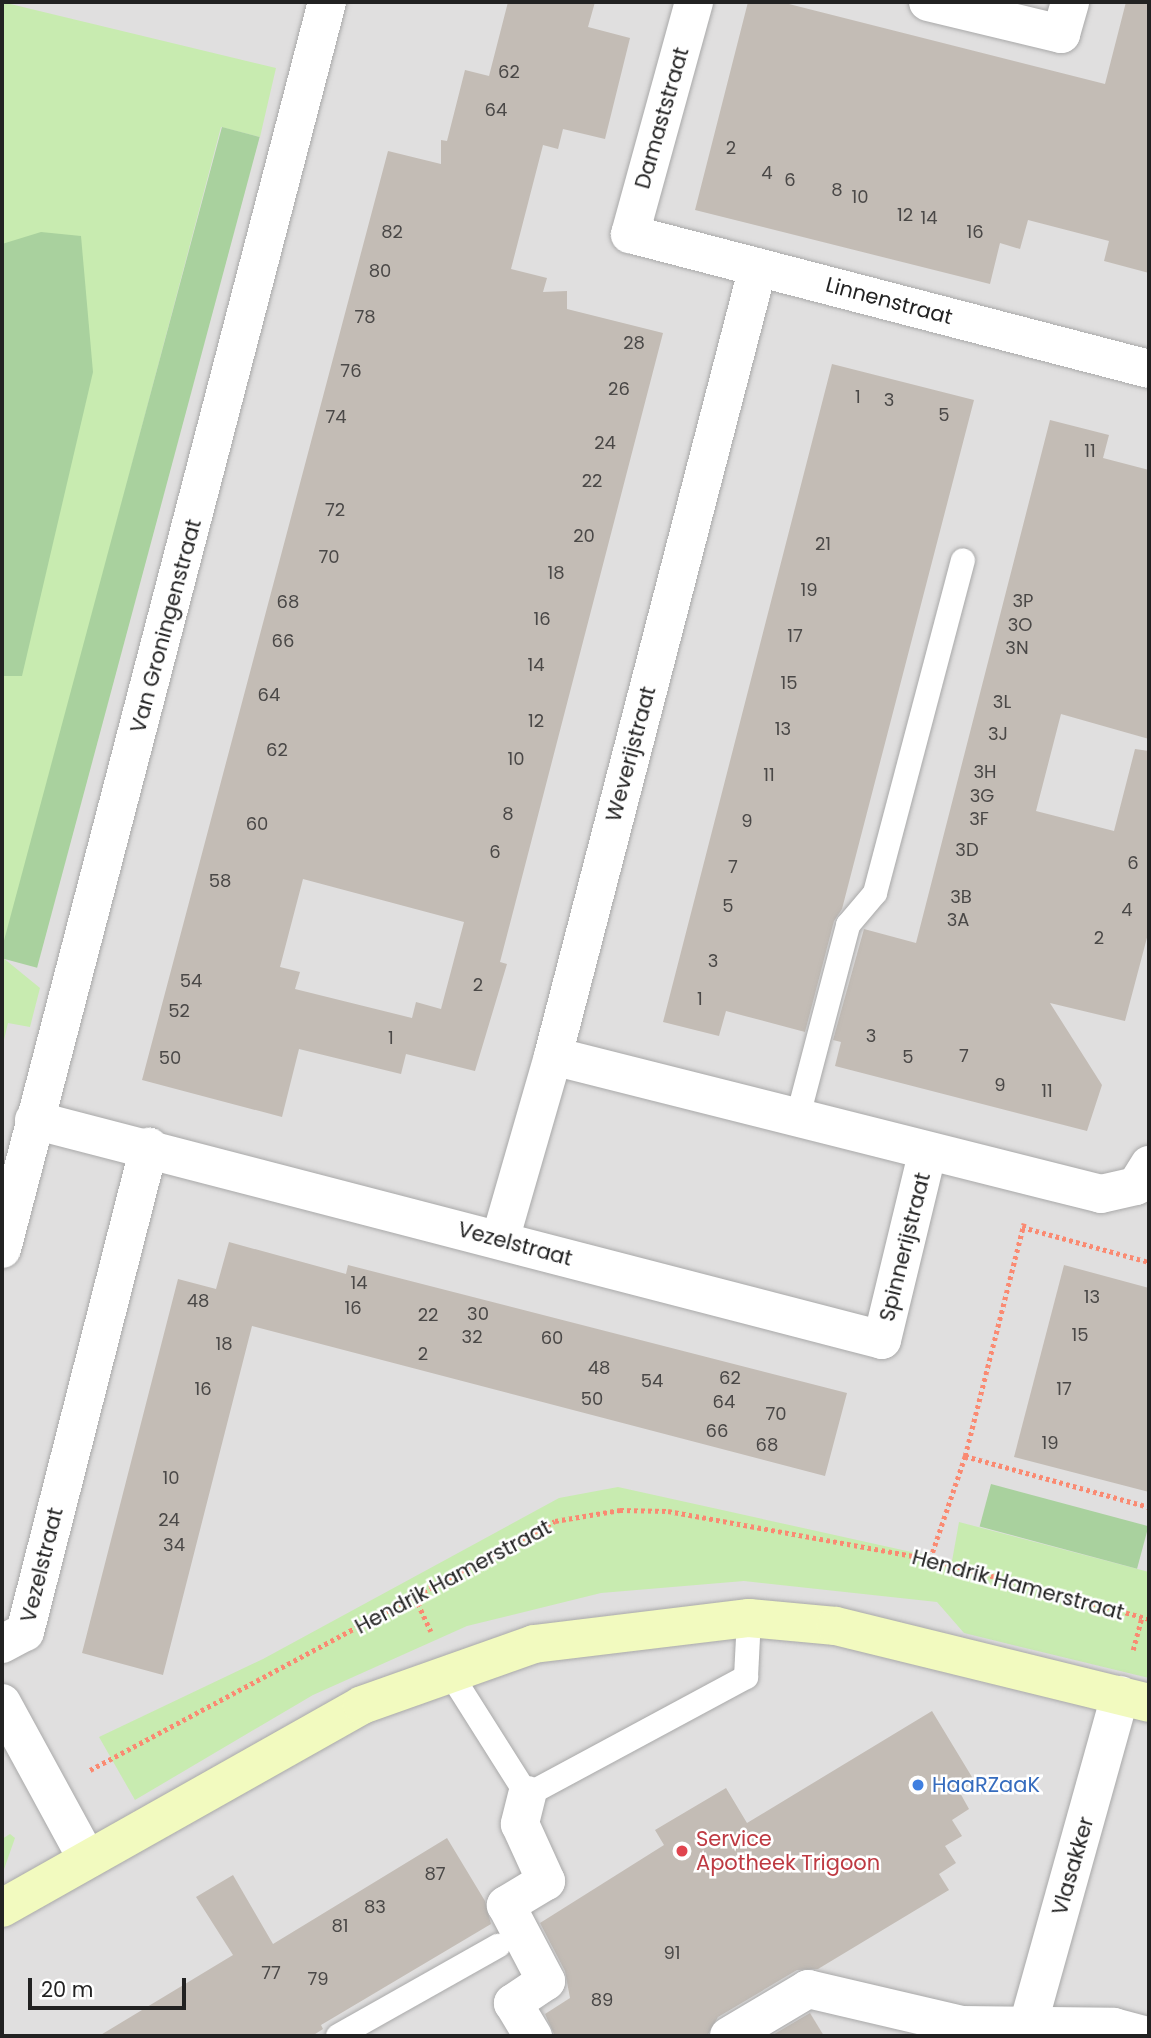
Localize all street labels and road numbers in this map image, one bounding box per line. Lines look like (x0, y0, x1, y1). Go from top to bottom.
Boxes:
street label: Damaststraat (630, 44, 694, 192)
street label: Linnenstraat (823, 272, 955, 330)
street label: Van Groningenstraat (125, 516, 207, 736)
street label: Weverijstraat (601, 684, 661, 824)
street label: Spinnerijstraat (874, 1170, 936, 1324)
street label: Vezelstraat (455, 1217, 575, 1271)
street label: Vezelstraat (16, 1505, 68, 1625)
street label: Hendrik Hamerstraat (351, 1515, 555, 1639)
street label: Hendrik Hamerstraat (909, 1545, 1127, 1625)
street label: Vlasakker (1047, 1814, 1099, 1918)

